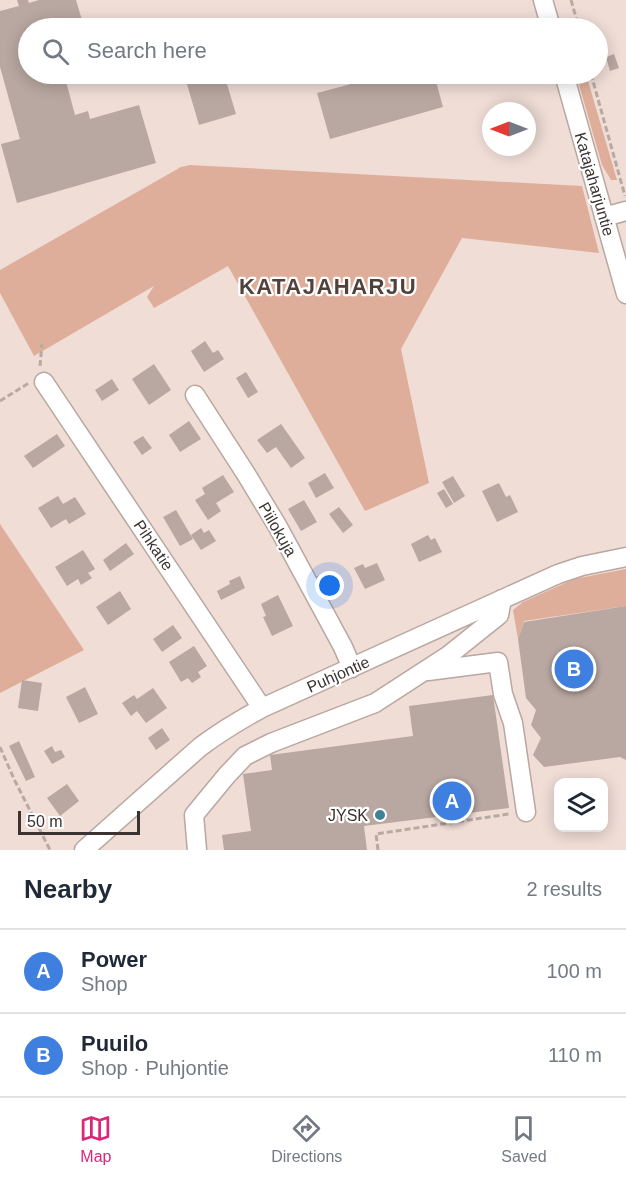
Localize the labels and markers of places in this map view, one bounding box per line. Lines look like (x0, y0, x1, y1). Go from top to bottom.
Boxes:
pin: B (554, 646, 594, 692)
pin: A (432, 778, 472, 824)
place label: JYSK (328, 807, 368, 824)
marker: JYSK (373, 808, 387, 822)

